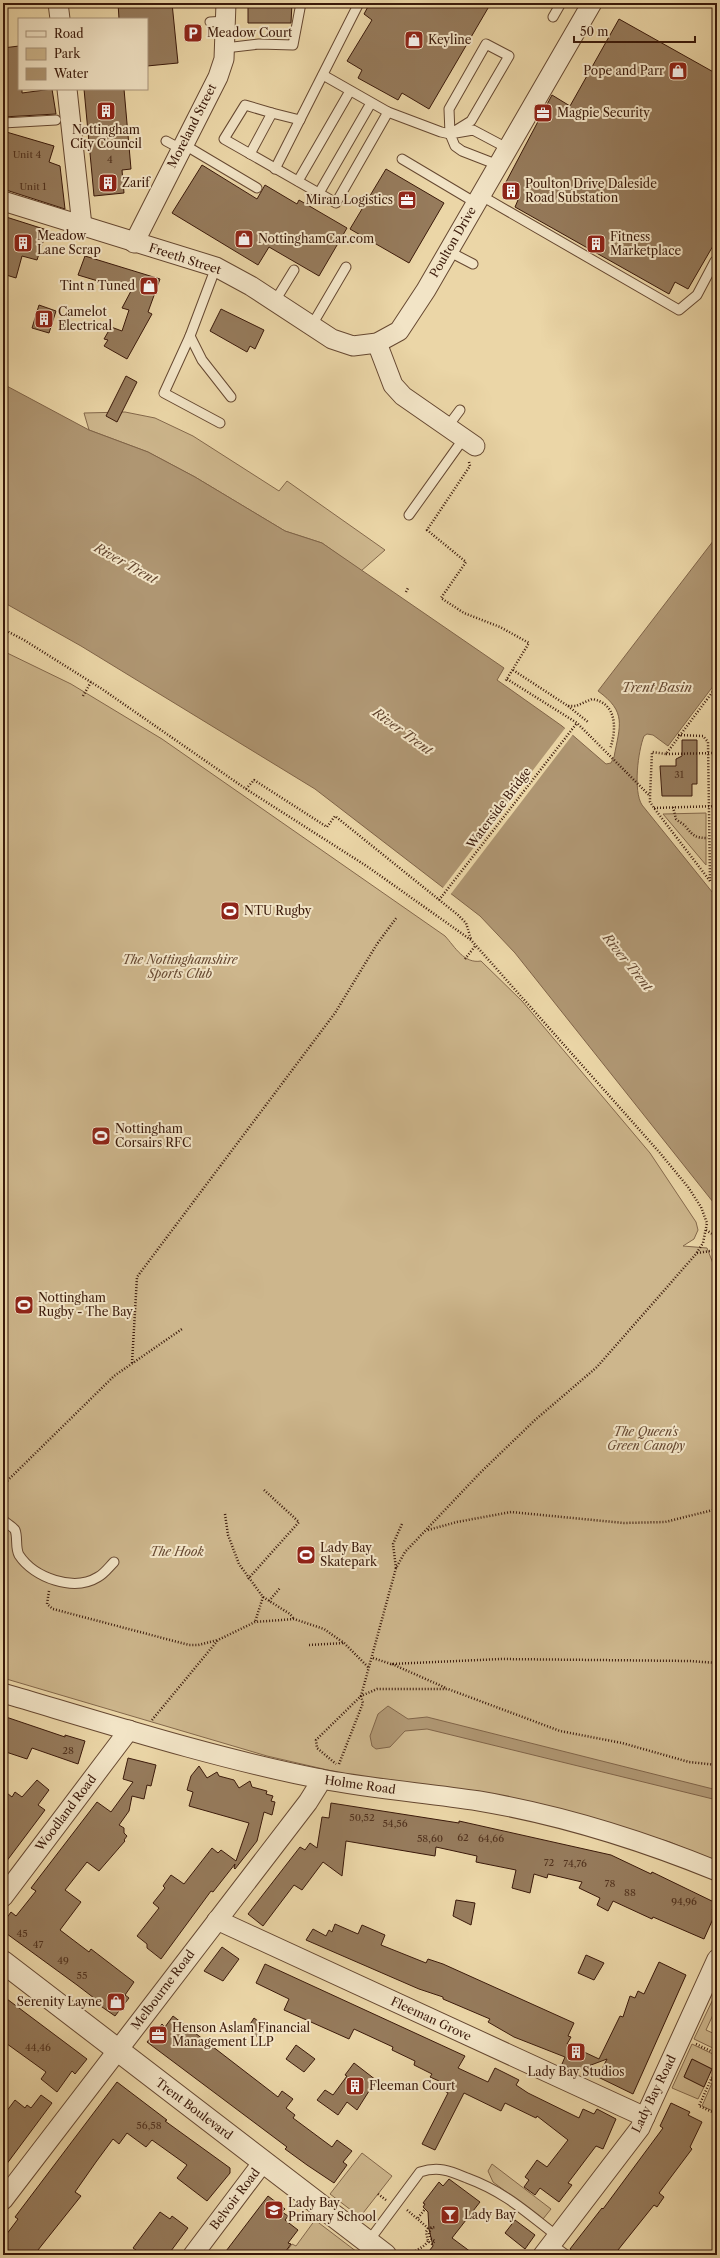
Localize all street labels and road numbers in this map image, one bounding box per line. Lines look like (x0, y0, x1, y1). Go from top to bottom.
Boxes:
street label: Moreland Street (164, 80, 220, 170)
street label: Poulton Drive (426, 203, 479, 280)
street label: Freeth Street (147, 240, 224, 277)
street label: Waterside Bridge (463, 764, 534, 852)
street label: Woodland Road (31, 1771, 100, 1855)
street label: Holme Road (324, 1772, 397, 1797)
street label: Melbourne Road (128, 1946, 198, 2033)
street label: Fleeman Grove (388, 1993, 474, 2044)
street label: Lady Bay Road (628, 2052, 679, 2135)
street label: Trent Boulevard (153, 2075, 236, 2143)
street label: Belvoir Road (207, 2164, 263, 2233)

